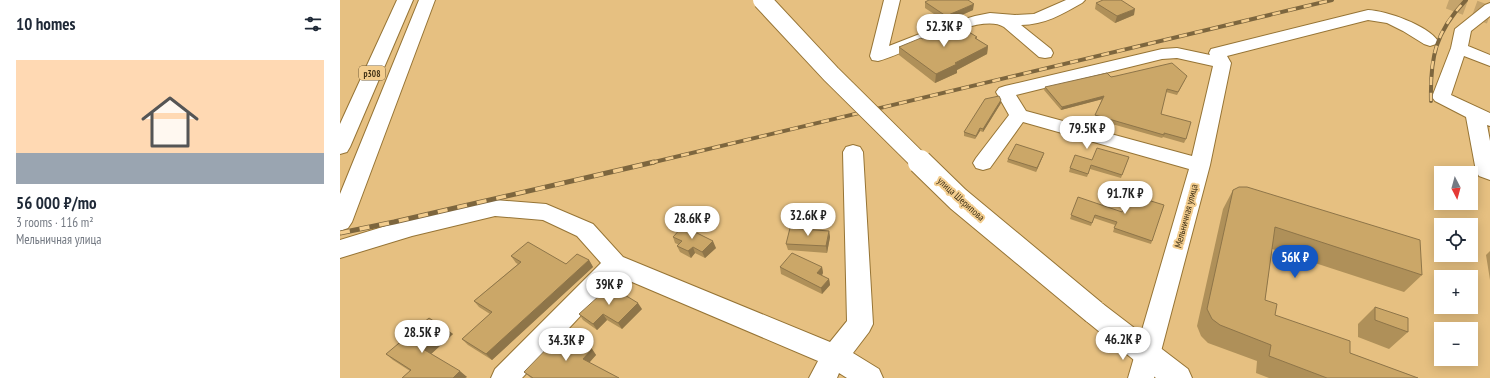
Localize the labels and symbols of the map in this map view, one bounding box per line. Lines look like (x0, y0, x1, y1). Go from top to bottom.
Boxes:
pin: 52.3K ₽ (907, 14, 981, 48)
road number: p308 (359, 66, 385, 80)
pin: 79.5K ₽ (1050, 116, 1124, 150)
north arrow (1434, 166, 1478, 210)
street label: улица Шерипова (935, 174, 987, 224)
pin: 91.7K ₽ (1088, 181, 1162, 215)
street label: Мельничная улица (1171, 183, 1201, 249)
pin: 32.6K ₽ (771, 203, 845, 237)
pin: 28.6K ₽ (655, 206, 729, 240)
pin: 56K ₽ (1267, 245, 1323, 279)
pin: 39K ₽ (581, 272, 637, 306)
pin: 28.5K ₽ (385, 320, 459, 354)
pin: 46.2K ₽ (1086, 327, 1160, 361)
pin: 34.3K ₽ (529, 328, 603, 362)

